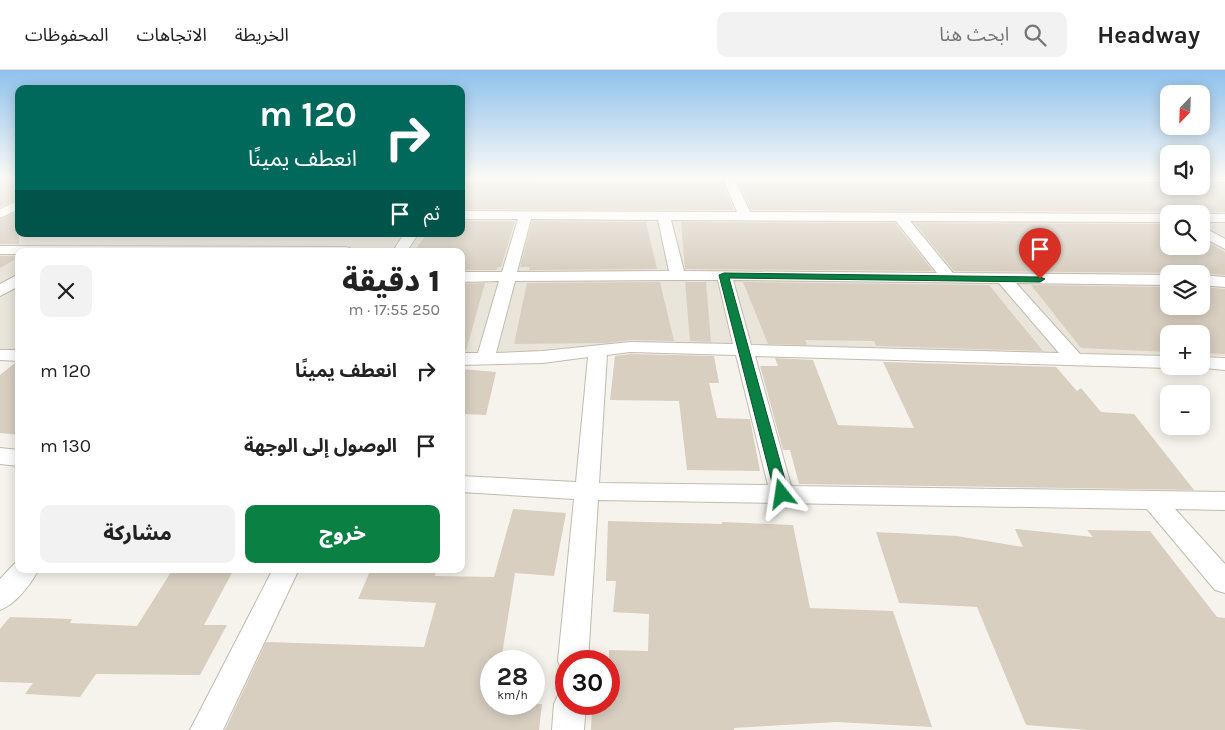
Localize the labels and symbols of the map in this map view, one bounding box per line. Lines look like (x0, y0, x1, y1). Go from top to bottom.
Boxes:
north arrow (1160, 85, 1210, 135)
pin (1019, 228, 1061, 279)
position arrow (755, 467, 807, 519)
speed limit sign: 30 (555, 650, 620, 715)

